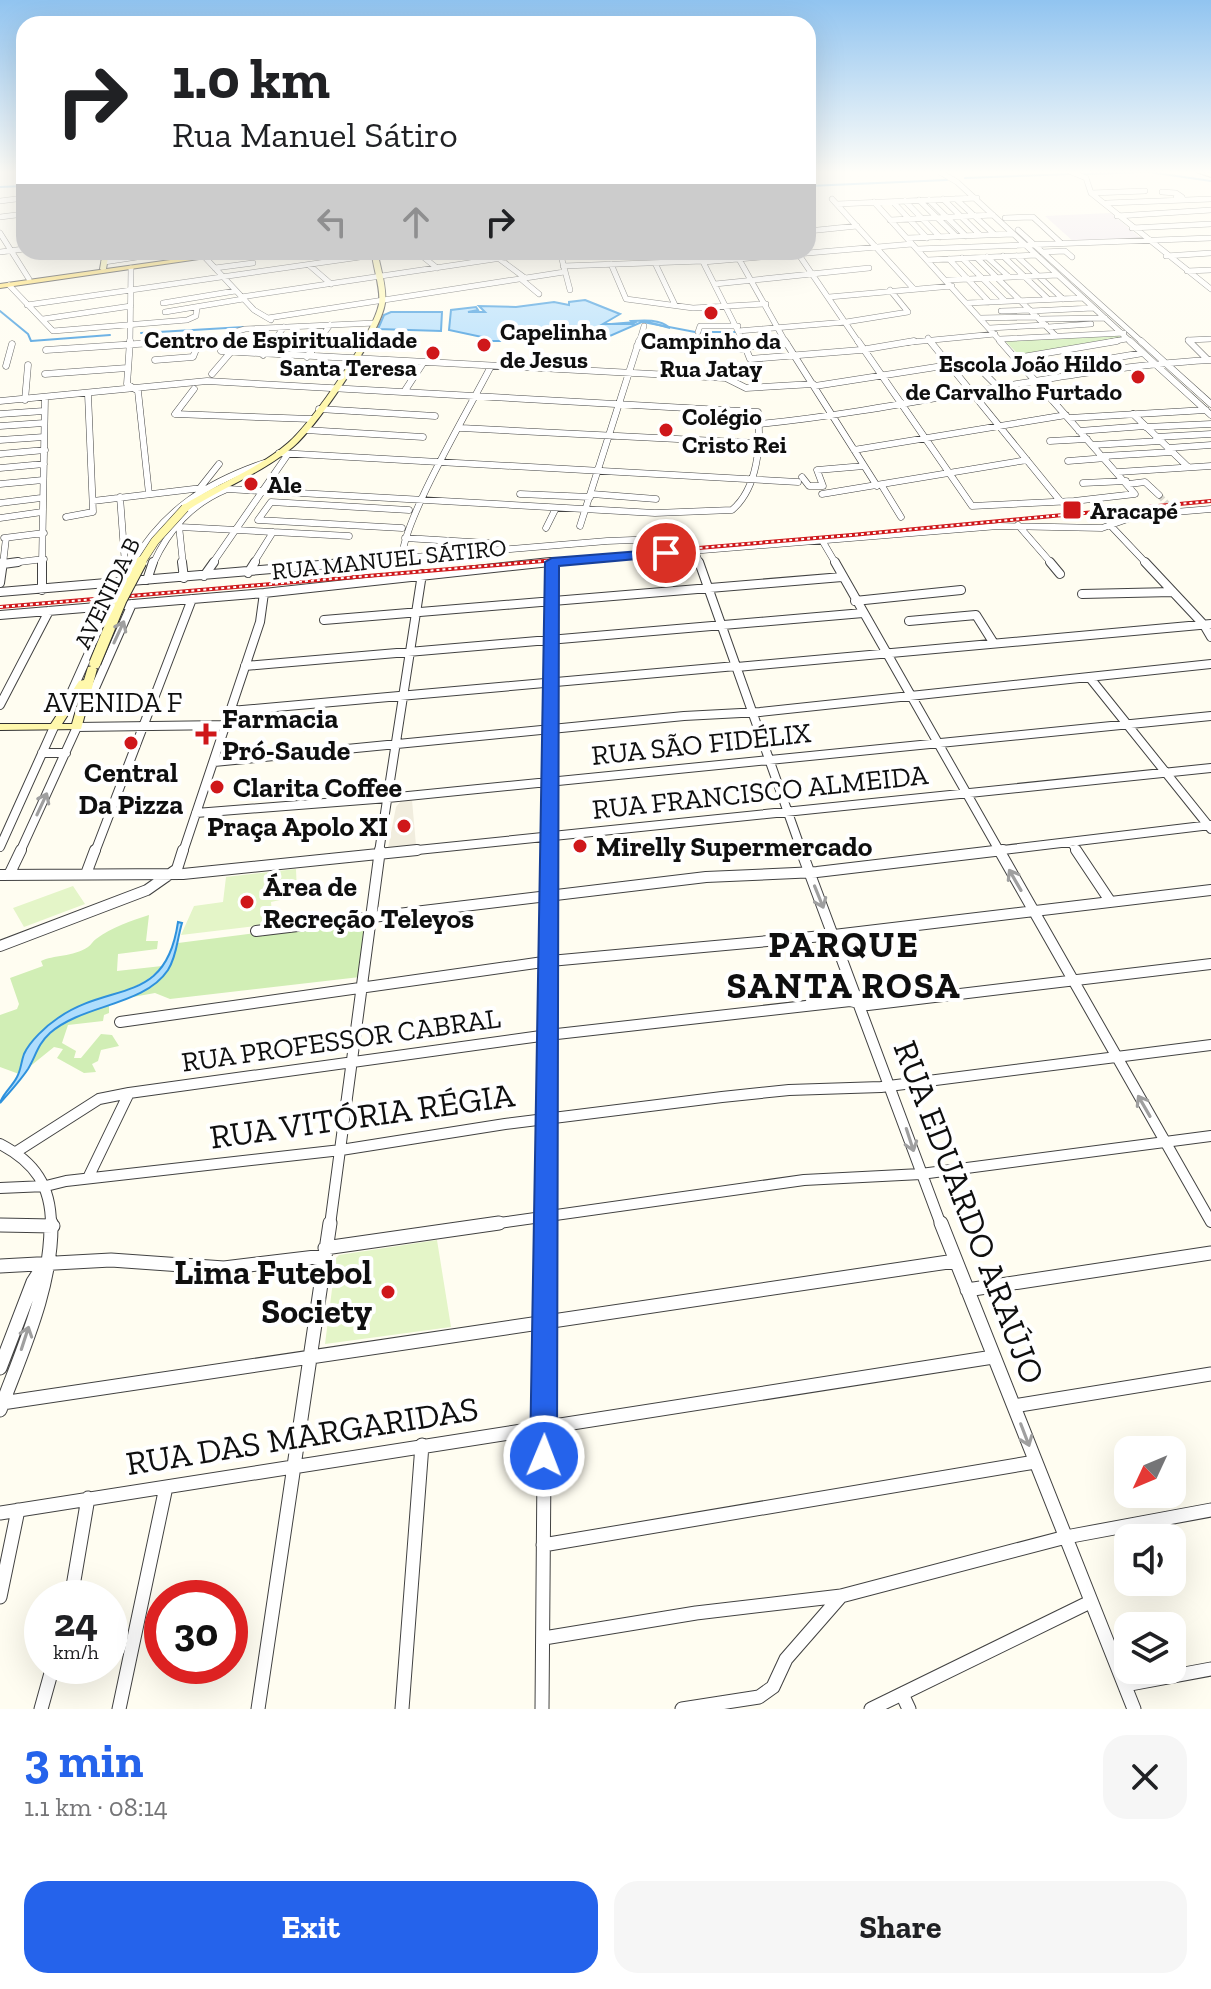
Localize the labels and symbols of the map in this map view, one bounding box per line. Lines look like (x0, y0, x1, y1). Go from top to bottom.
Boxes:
marker: Campinho da Rua Jatay (702, 304, 720, 322)
place label: Capelinha de Jesus (500, 317, 607, 374)
place label: Centro de Espiritualidade Santa Teresa (144, 325, 417, 382)
place label: Campinho da Rua Jatay (641, 326, 781, 383)
marker: Capelinha de Jesus (475, 336, 493, 354)
marker: Centro de Espiritualidade Santa Teresa (424, 344, 442, 362)
place label: Escola João Hildo de Carvalho Furtado (905, 349, 1122, 406)
marker: Escola João Hildo de Carvalho Furtado (1129, 368, 1147, 386)
place label: Colégio Cristo Rei (682, 402, 787, 459)
marker: Colégio Cristo Rei (657, 421, 675, 439)
place label: Ale (267, 470, 302, 499)
marker: Ale (242, 475, 260, 493)
place label: Aracapé (1090, 496, 1178, 525)
marker: Aracapé (1061, 499, 1083, 521)
pin (632, 519, 700, 587)
street label: RUA MANUEL SÁTIRO (270, 532, 508, 586)
street label: AVENIDA B (68, 533, 146, 653)
one-way arrow (112, 620, 127, 644)
street label: AVENIDA F (44, 686, 182, 719)
place label: Farmacia Pró-Saude (222, 702, 350, 767)
street label: RUA SÃO FIDÉLIX (590, 716, 813, 772)
marker: Farmacia Pró-Saude (197, 725, 215, 743)
marker: Central Da Pizza (122, 734, 140, 752)
place label: Central Da Pizza (79, 756, 183, 821)
street label: RUA FRANCISCO ALMEIDA (590, 758, 930, 826)
place label: Clarita Coffee (233, 771, 402, 804)
marker: Clarita Coffee (208, 778, 226, 796)
one-way arrow (35, 792, 50, 816)
place label: Praça Apolo XI (207, 810, 388, 843)
marker: Praça Apolo XI (395, 817, 413, 835)
place label: Mirelly Supermercado (596, 830, 873, 863)
marker: Mirelly Supermercado (571, 837, 589, 855)
one-way arrow (1007, 869, 1022, 893)
place label: Área de Recreção Teleyos (263, 870, 474, 935)
one-way arrow (813, 884, 827, 909)
marker: Área de Recreção Teleyos (238, 893, 256, 911)
district label: PARQUE SANTA ROSA (726, 923, 962, 1007)
street label: RUA PROFESSOR CABRAL (179, 1001, 503, 1079)
street label: RUA EDUARDO ARAÚJO (885, 1035, 1053, 1389)
street label: RUA VITÓRIA RÉGIA (207, 1074, 518, 1158)
one-way arrow (1136, 1095, 1152, 1118)
one-way arrow (903, 1128, 918, 1153)
place label: Lima Futebol Society (174, 1252, 372, 1332)
marker: Lima Futebol Society (379, 1283, 397, 1301)
one-way arrow (18, 1326, 33, 1352)
street label: RUA DAS MARGARIDAS (123, 1388, 481, 1484)
position arrow (502, 1414, 586, 1498)
one-way arrow (1019, 1422, 1033, 1447)
north arrow (1114, 1436, 1186, 1508)
speed limit sign: 30 (144, 1580, 248, 1684)

